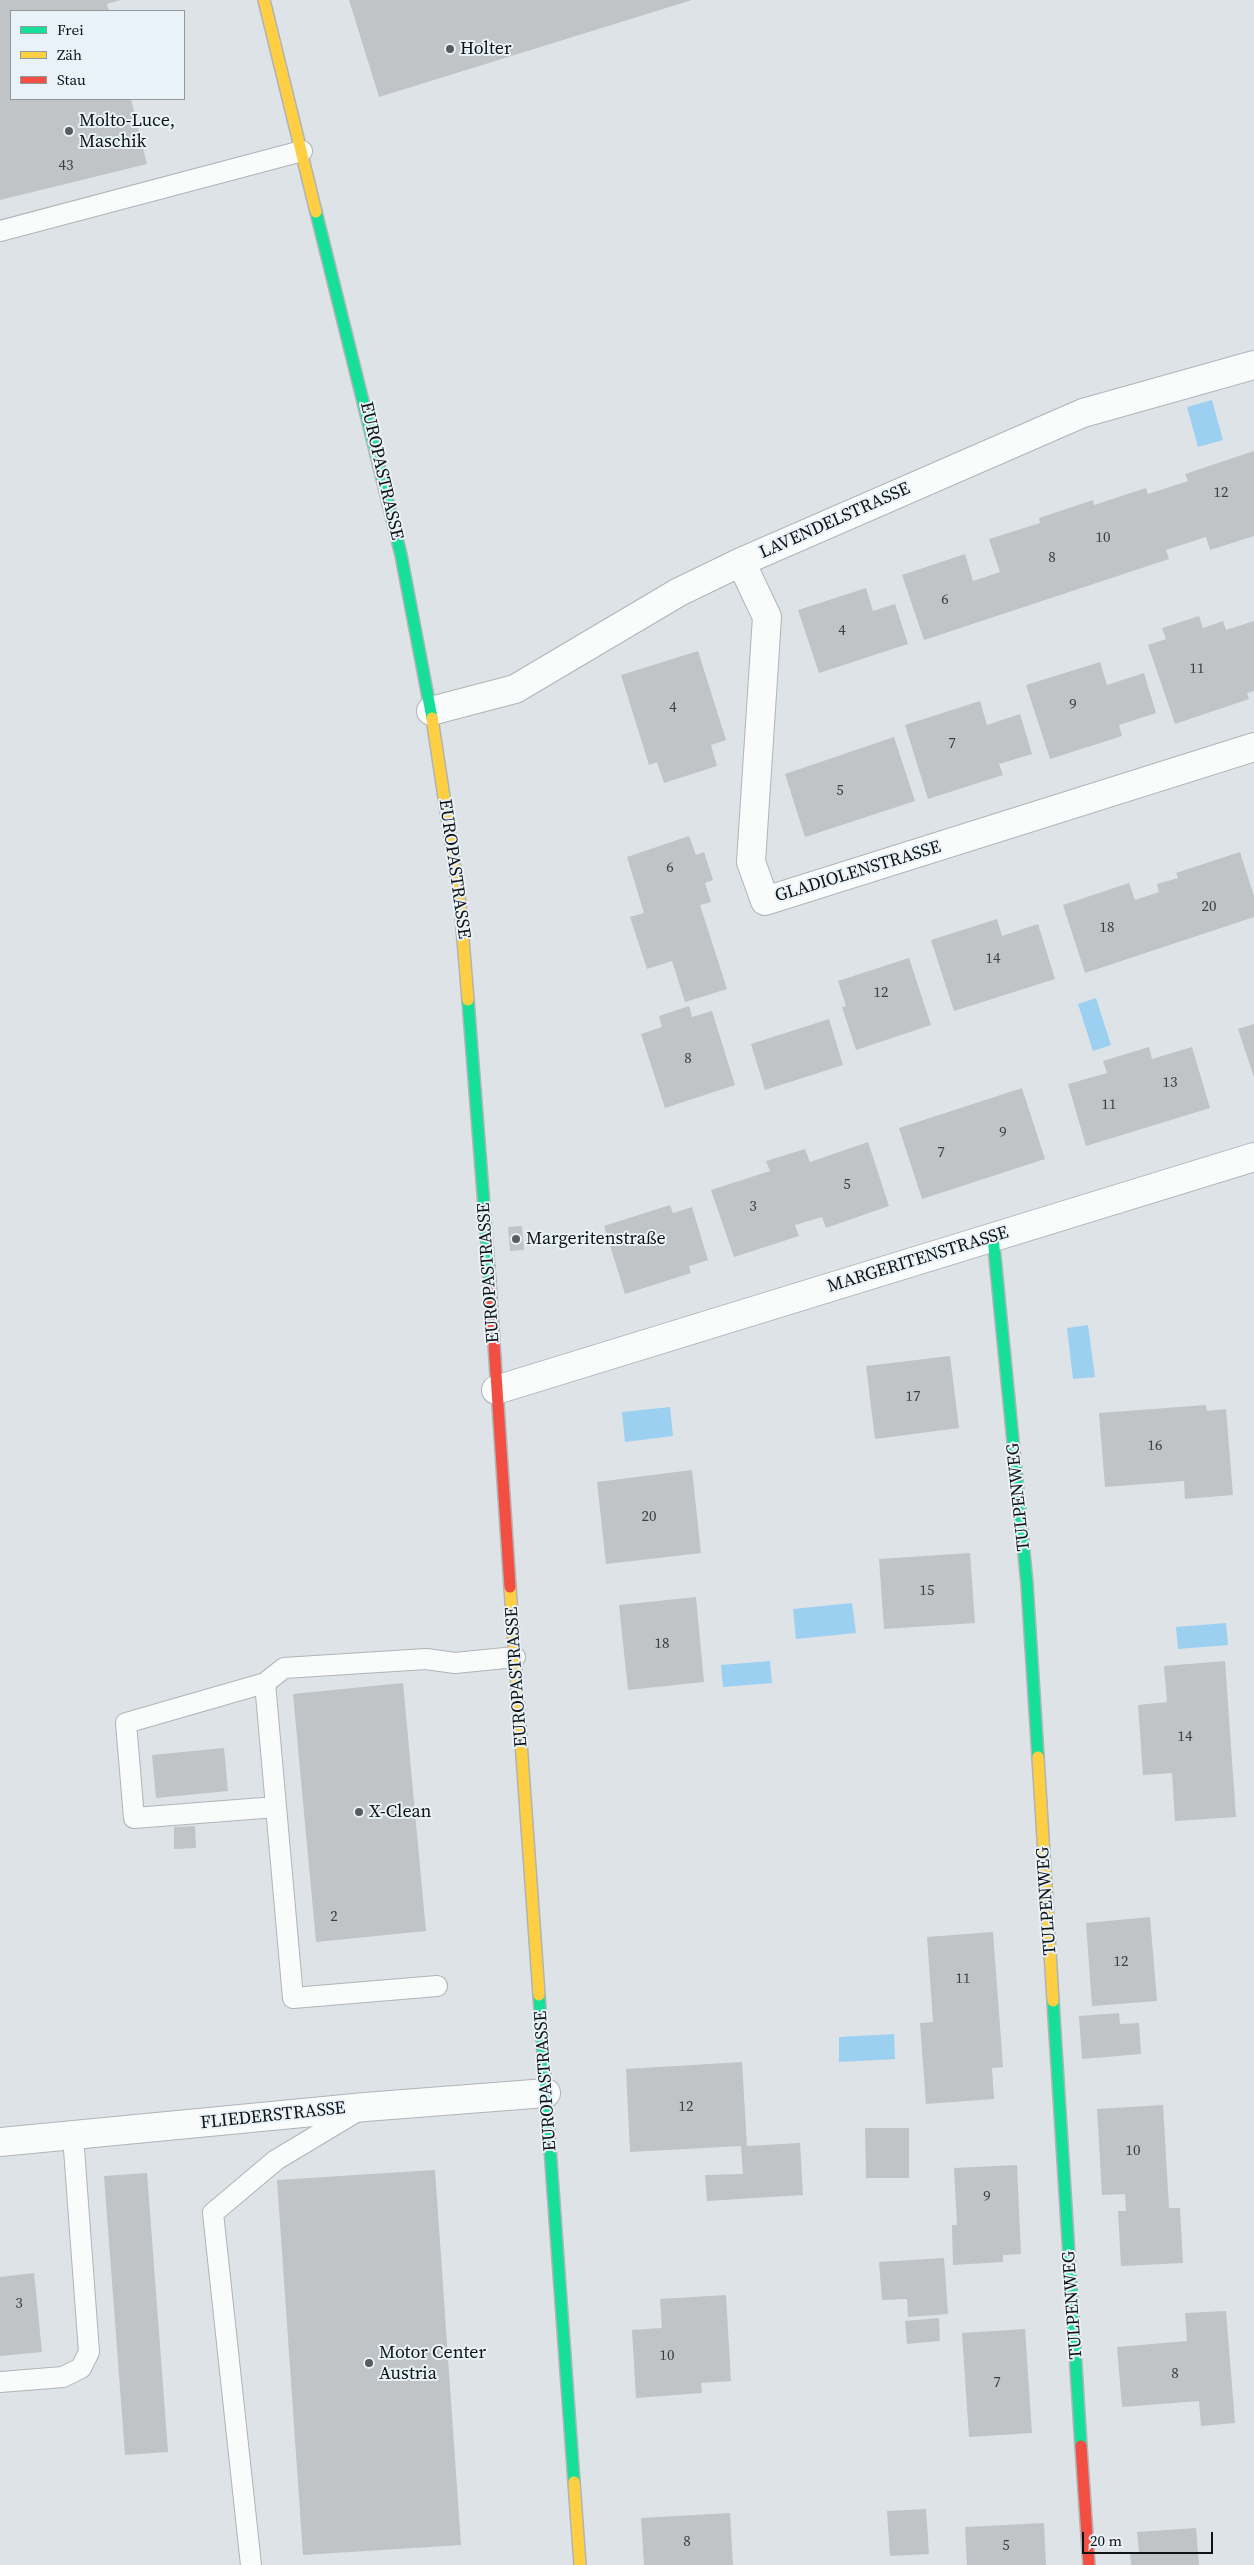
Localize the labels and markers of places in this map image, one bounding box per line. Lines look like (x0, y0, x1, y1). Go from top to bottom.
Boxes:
place label: Holter (460, 38, 512, 60)
marker: Holter (444, 43, 456, 55)
place label: Molto-Luce, Maschik (79, 110, 175, 152)
marker: Molto-Luce, Maschik (63, 125, 75, 137)
place label: Margeritenstraße (526, 1228, 666, 1250)
marker: Margeritenstraße (510, 1233, 522, 1245)
place label: X-Clean (369, 1801, 431, 1823)
marker: X-Clean (353, 1806, 365, 1818)
place label: Motor Center Austria (379, 2342, 486, 2384)
marker: Motor Center Austria (363, 2357, 375, 2369)

